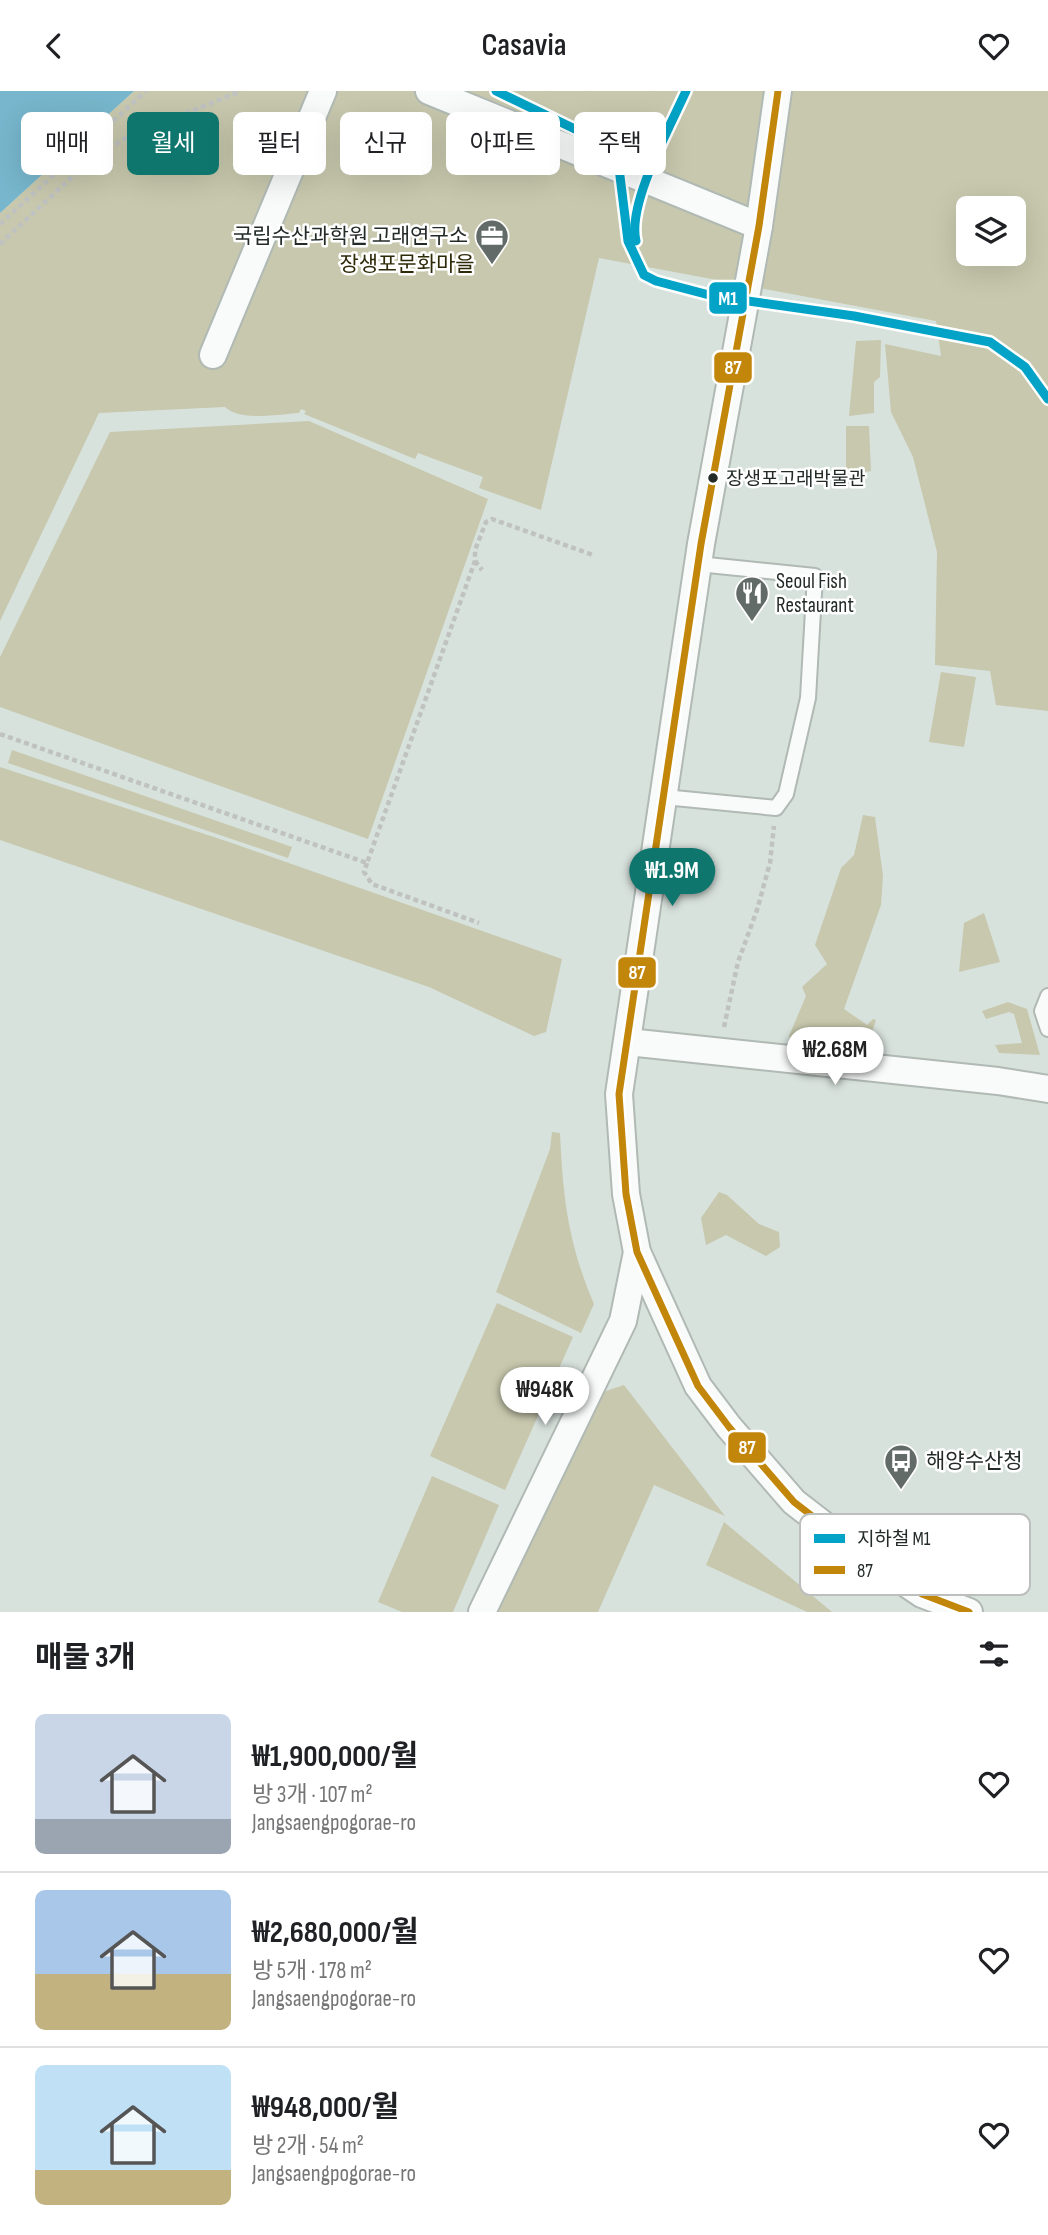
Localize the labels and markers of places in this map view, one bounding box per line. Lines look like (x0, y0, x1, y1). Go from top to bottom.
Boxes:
office icon: 국립수산과학원 고래연구소 (473, 217, 511, 266)
place label: 국립수산과학원 고래연구소 (233, 224, 468, 249)
place label: 장생포고래박물관 (726, 468, 866, 491)
marker: 장생포고래박물관 (706, 471, 720, 485)
place label: Seoul Fish Restaurant (776, 569, 854, 618)
restaurant icon: Seoul Fish Restaurant (733, 574, 771, 623)
pin: ₩1.9M (623, 849, 721, 908)
pin: ₩2.68M (778, 1027, 892, 1087)
pin: ₩948K (496, 1367, 594, 1427)
bus stop icon: 해양수산청 (882, 1442, 920, 1491)
place label: 해양수산청 (926, 1449, 1023, 1474)

